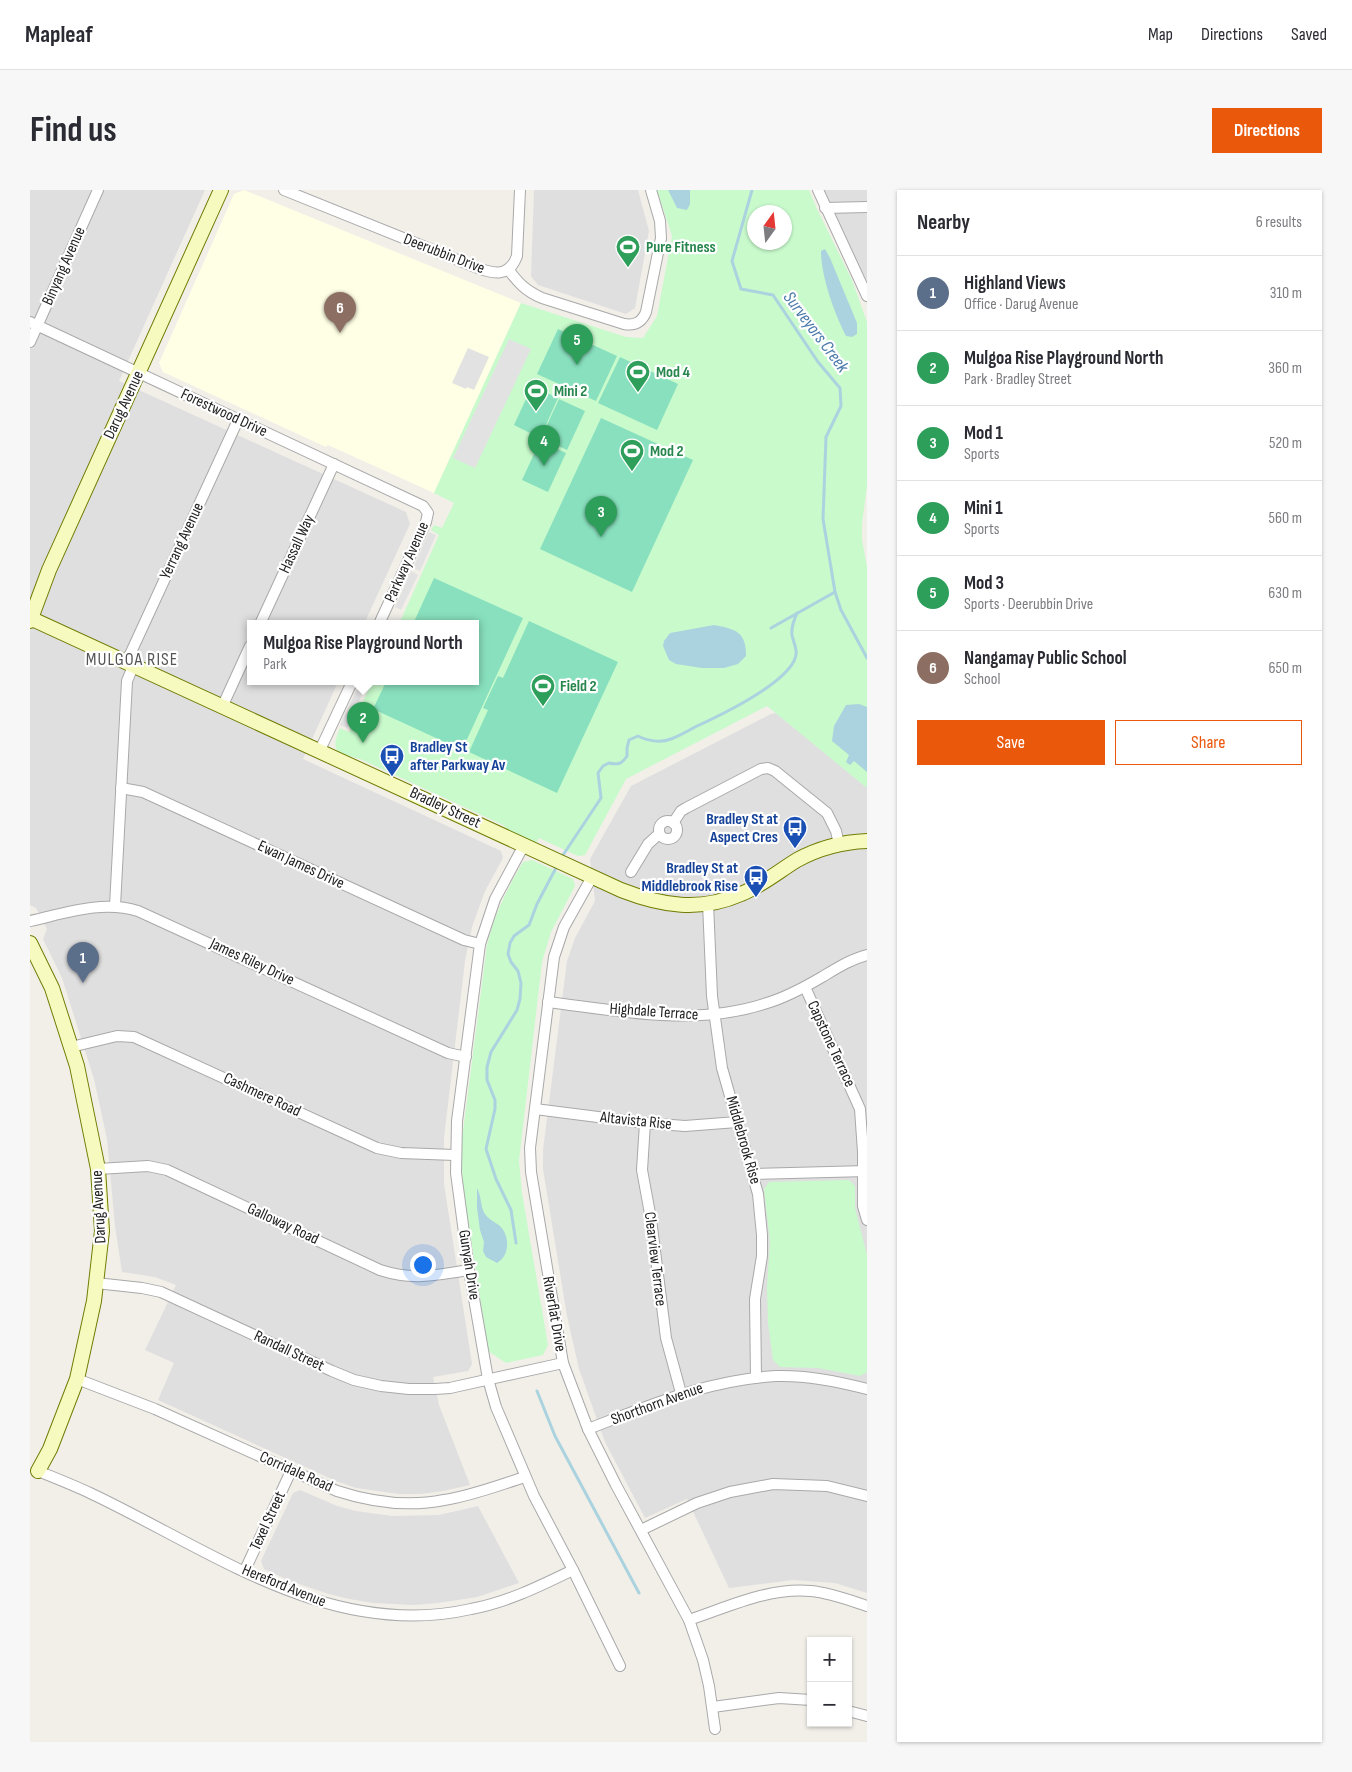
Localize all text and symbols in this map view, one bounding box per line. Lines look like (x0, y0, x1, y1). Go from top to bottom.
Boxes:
text: Mapleaf (25, 20, 93, 49)
text: Map (1148, 24, 1173, 45)
text: Directions (1201, 24, 1263, 45)
text: Saved (1291, 24, 1327, 45)
button: Directions (1212, 108, 1322, 153)
text: Find us (30, 109, 117, 152)
north arrow (747, 205, 792, 250)
text: Nearby (917, 210, 970, 235)
text: 6 results (1256, 213, 1302, 232)
street label: Binyang Avenue (38, 224, 90, 308)
street label: Deerubbin Drive (401, 230, 487, 278)
sports icon: Pure Fitness (615, 234, 641, 268)
place label: Pure Fitness (646, 238, 716, 257)
text: Highland Views (964, 272, 1066, 295)
text: 1 (930, 284, 936, 303)
text: 310 m (1270, 284, 1302, 303)
water label: Surveyors Creek (779, 287, 854, 378)
pin: 6 (324, 292, 356, 333)
text: Office · Darug Avenue (964, 295, 1078, 314)
pin: 5 (561, 324, 593, 365)
text: Mulgoa Rise Playground North (964, 347, 1163, 370)
sports icon: Mod 4 (625, 359, 651, 393)
text: 2 (929, 359, 937, 378)
text: 360 m (1268, 359, 1302, 378)
place label: Mod 4 (656, 363, 691, 382)
street label: Darug Avenue (100, 368, 148, 442)
text: Park · Bradley Street (964, 370, 1072, 389)
sports icon: Mini 2 (523, 378, 549, 412)
place label: Mini 2 (554, 382, 587, 401)
street label: Forestwood Drive (178, 385, 270, 441)
text: Mod 1 (964, 422, 1003, 445)
pin: 4 (528, 425, 560, 466)
text: 3 (929, 434, 937, 453)
text: 520 m (1269, 434, 1302, 453)
sports icon: Mod 2 (619, 438, 645, 472)
place label: Mod 2 (650, 442, 684, 461)
text: Sports (964, 445, 999, 464)
pin: 3 (585, 496, 617, 537)
text: Mini 1 (964, 497, 1003, 520)
street label: Yerrang Avenue (156, 500, 208, 582)
text: 4 (929, 509, 937, 528)
text: 560 m (1269, 509, 1302, 528)
street label: Hassall Way (275, 512, 319, 576)
street label: Parkway Avenue (381, 519, 433, 605)
text: Sports (964, 520, 999, 539)
text: Mod 3 (964, 572, 1004, 595)
text: 5 (929, 584, 937, 603)
text: 630 m (1268, 584, 1302, 603)
text: Sports · Deerubbin Drive (964, 595, 1093, 614)
popup (247, 620, 479, 685)
text: Mulgoa Rise Playground North (263, 632, 463, 655)
text: Nangamay Public School (964, 647, 1127, 670)
district label: MULGOA RISE (86, 649, 178, 670)
text: Park (263, 655, 287, 674)
text: 6 (929, 659, 937, 678)
text: 650 m (1269, 659, 1302, 678)
text: School (964, 670, 1000, 689)
sports icon: Field 2 (530, 673, 556, 707)
place label: Field 2 (560, 677, 597, 696)
pin: 2 (347, 702, 379, 743)
button: Save (917, 720, 1105, 765)
button: Share (1115, 720, 1302, 765)
place label: Bradley St after Parkway Av (410, 738, 506, 775)
bus stop icon: Bradley St after Parkway Av (379, 743, 405, 777)
street label: Bradley Street (407, 783, 484, 833)
place label: Bradley St at Aspect Cres (706, 810, 778, 847)
bus stop icon: Bradley St at Aspect Cres (782, 815, 808, 849)
street label: Ewan James Drive (255, 837, 347, 893)
place label: Bradley St at Middlebrook Rise (642, 859, 738, 896)
bus stop icon: Bradley St at Middlebrook Rise (743, 864, 769, 898)
street label: James Riley Drive (206, 934, 297, 990)
pin: 1 (67, 942, 99, 983)
street label: Capstone Terrace (803, 998, 859, 1090)
street label: Highdale Terrace (609, 999, 699, 1025)
street label: Cashmere Road (220, 1069, 304, 1121)
street label: Middlebrook Rise (721, 1094, 765, 1186)
street label: Altavista Rise (598, 1108, 673, 1134)
street label: Darug Avenue (88, 1170, 110, 1244)
street label: Galloway Road (244, 1199, 322, 1249)
street label: Clearview Terrace (640, 1211, 670, 1307)
street label: Gunyah Drive (454, 1228, 484, 1302)
your location (410, 1252, 436, 1278)
street label: Riverflat Drive (538, 1275, 570, 1353)
street label: Randall Street (251, 1326, 327, 1376)
street label: Shorthorn Avenue (608, 1379, 706, 1429)
street label: Corridale Road (257, 1447, 335, 1497)
street label: Texel Street (246, 1488, 290, 1554)
street label: Hereford Avenue (239, 1561, 329, 1611)
map controls (807, 1637, 852, 1727)
button: + (807, 1637, 852, 1682)
button: − (807, 1682, 852, 1727)

